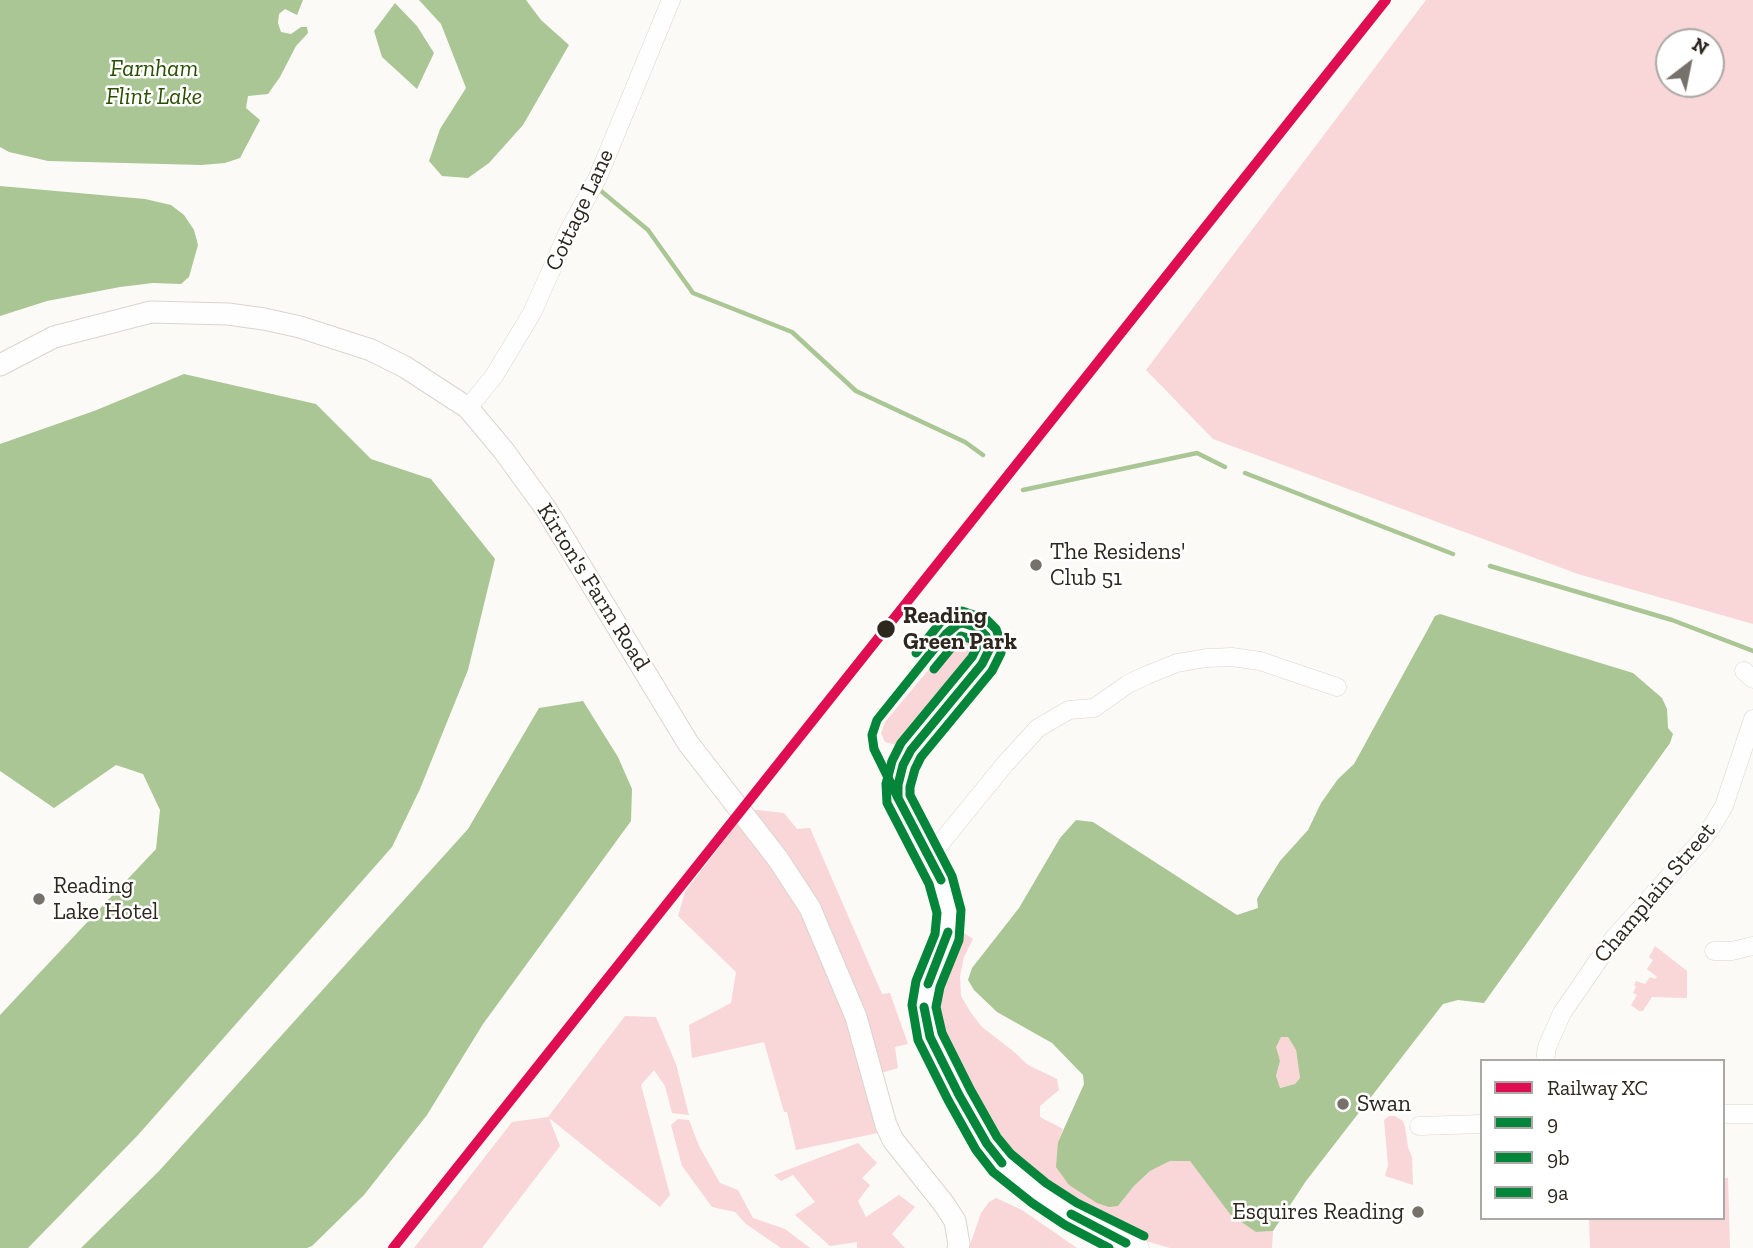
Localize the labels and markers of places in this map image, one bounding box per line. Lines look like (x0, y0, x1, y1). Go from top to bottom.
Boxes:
place label: The Residens' Club 51 (1050, 538, 1185, 592)
marker: The Residens' Club 51 (1028, 557, 1044, 573)
place label: Reading Green Park (903, 602, 1017, 656)
marker: Reading Green Park (875, 618, 897, 640)
place label: Reading Lake Hotel (53, 872, 158, 926)
marker: Reading Lake Hotel (31, 891, 47, 907)
place label: Swan (1357, 1090, 1411, 1118)
marker: Swan (1335, 1096, 1351, 1112)
place label: Esquires Reading (1232, 1198, 1404, 1226)
marker: Esquires Reading (1410, 1204, 1426, 1220)

